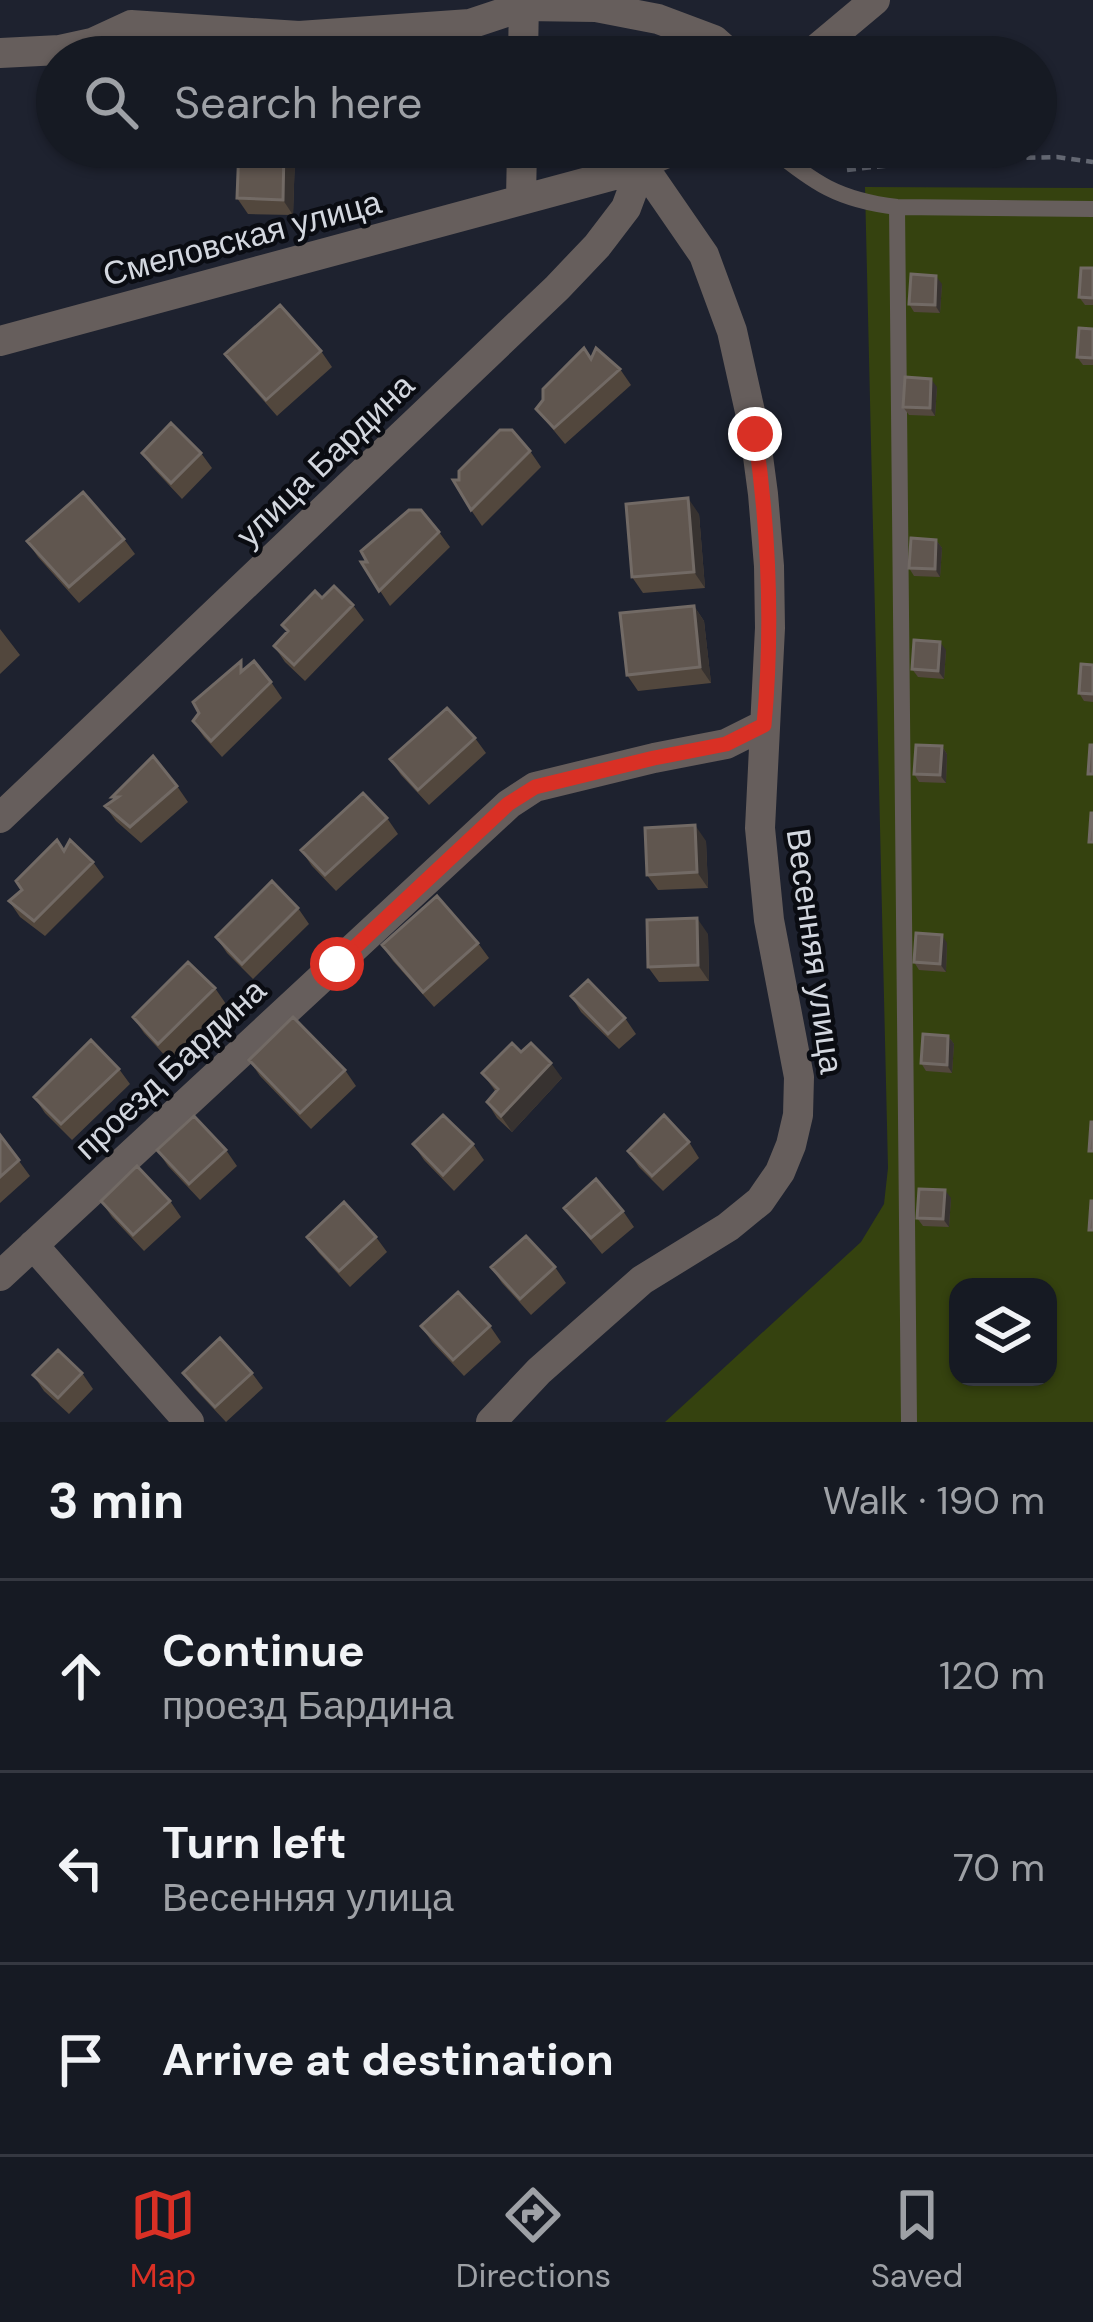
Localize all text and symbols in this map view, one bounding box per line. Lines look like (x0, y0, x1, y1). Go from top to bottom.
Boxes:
search box (36, 36, 1057, 168)
icon: search (78, 69, 144, 135)
text: Search here (174, 73, 422, 132)
street label: Смеловская улица (98, 180, 386, 296)
street label: улица Бардина (227, 364, 424, 556)
route end (728, 407, 782, 461)
street label: Весенняя улица (777, 826, 854, 1077)
route start (310, 937, 364, 991)
street label: проезд Бардина (65, 969, 275, 1169)
map controls (949, 1278, 1057, 1386)
button: layers (949, 1278, 1057, 1386)
text: 3 min (48, 1467, 184, 1534)
text: Walk · 190 m (823, 1475, 1045, 1526)
text: Continue (162, 1621, 365, 1680)
icon: ahead (48, 1643, 114, 1709)
text: 120 m (939, 1650, 1045, 1701)
text: проезд Бардина (162, 1680, 453, 1731)
text: Turn left (162, 1813, 346, 1872)
icon: left (48, 1835, 114, 1901)
text: 70 m (953, 1842, 1045, 1893)
text: Весенняя улица (162, 1872, 454, 1923)
icon: arrive (48, 2027, 114, 2093)
text: Arrive at destination (162, 2030, 614, 2089)
tab: Map (130, 2182, 196, 2297)
tab: Directions (456, 2182, 611, 2297)
tab: Saved (871, 2182, 963, 2297)

